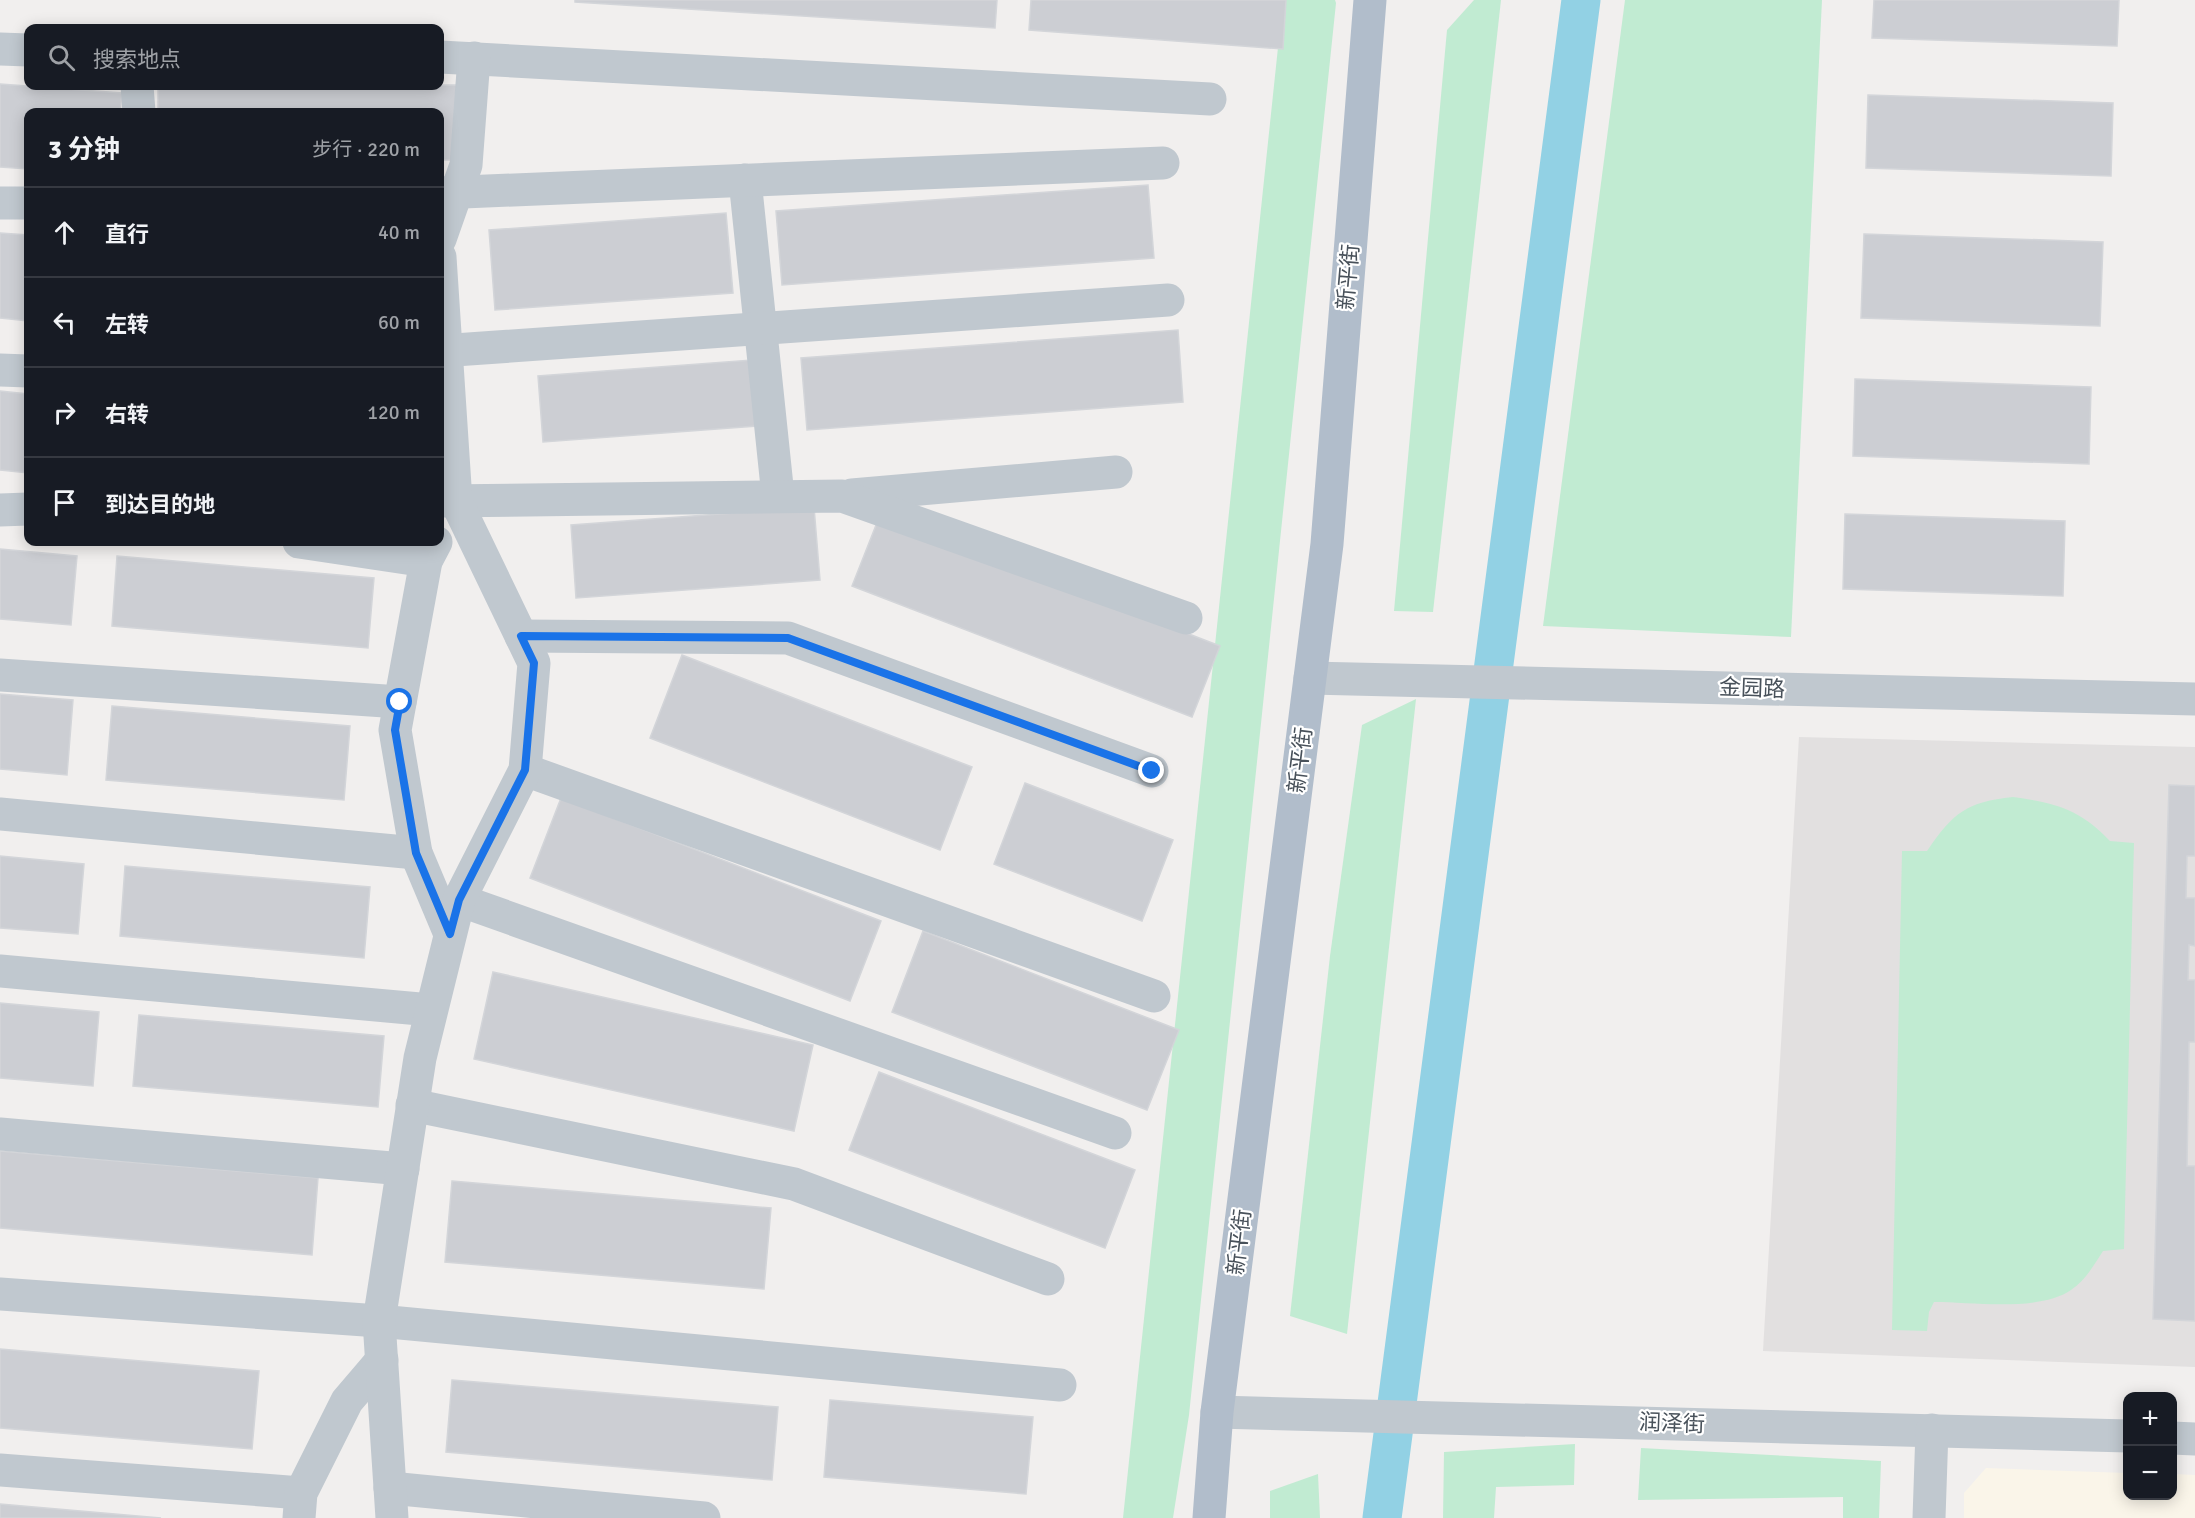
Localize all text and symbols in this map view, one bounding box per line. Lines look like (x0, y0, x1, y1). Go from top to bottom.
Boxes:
search box (24, 24, 444, 90)
icon: search (45, 41, 78, 74)
text: 搜索地点 (93, 46, 181, 73)
text: 3 分钟 (48, 134, 120, 166)
text: 步行 · 220 m (312, 137, 420, 162)
icon: ahead (48, 216, 81, 249)
text: 40 m (378, 220, 420, 245)
text: 直行 (105, 221, 149, 248)
street label: 新平街 (1332, 243, 1364, 311)
icon: left (48, 306, 81, 339)
text: 60 m (378, 310, 420, 335)
text: 左转 (105, 311, 149, 338)
icon: right (48, 396, 81, 429)
text: 120 m (367, 400, 420, 425)
text: 右转 (105, 401, 149, 428)
icon: arrive (48, 486, 81, 519)
text: 到达目的地 (105, 491, 215, 518)
street label: 金园路 (1719, 673, 1785, 703)
route start (386, 688, 412, 714)
street label: 新平街 (1283, 726, 1317, 794)
route end (1138, 757, 1164, 783)
street label: 新平街 (1222, 1208, 1256, 1276)
map controls (2123, 1392, 2177, 1500)
button: + (2123, 1392, 2177, 1446)
street label: 润泽街 (1639, 1408, 1705, 1438)
button: − (2123, 1446, 2177, 1500)

